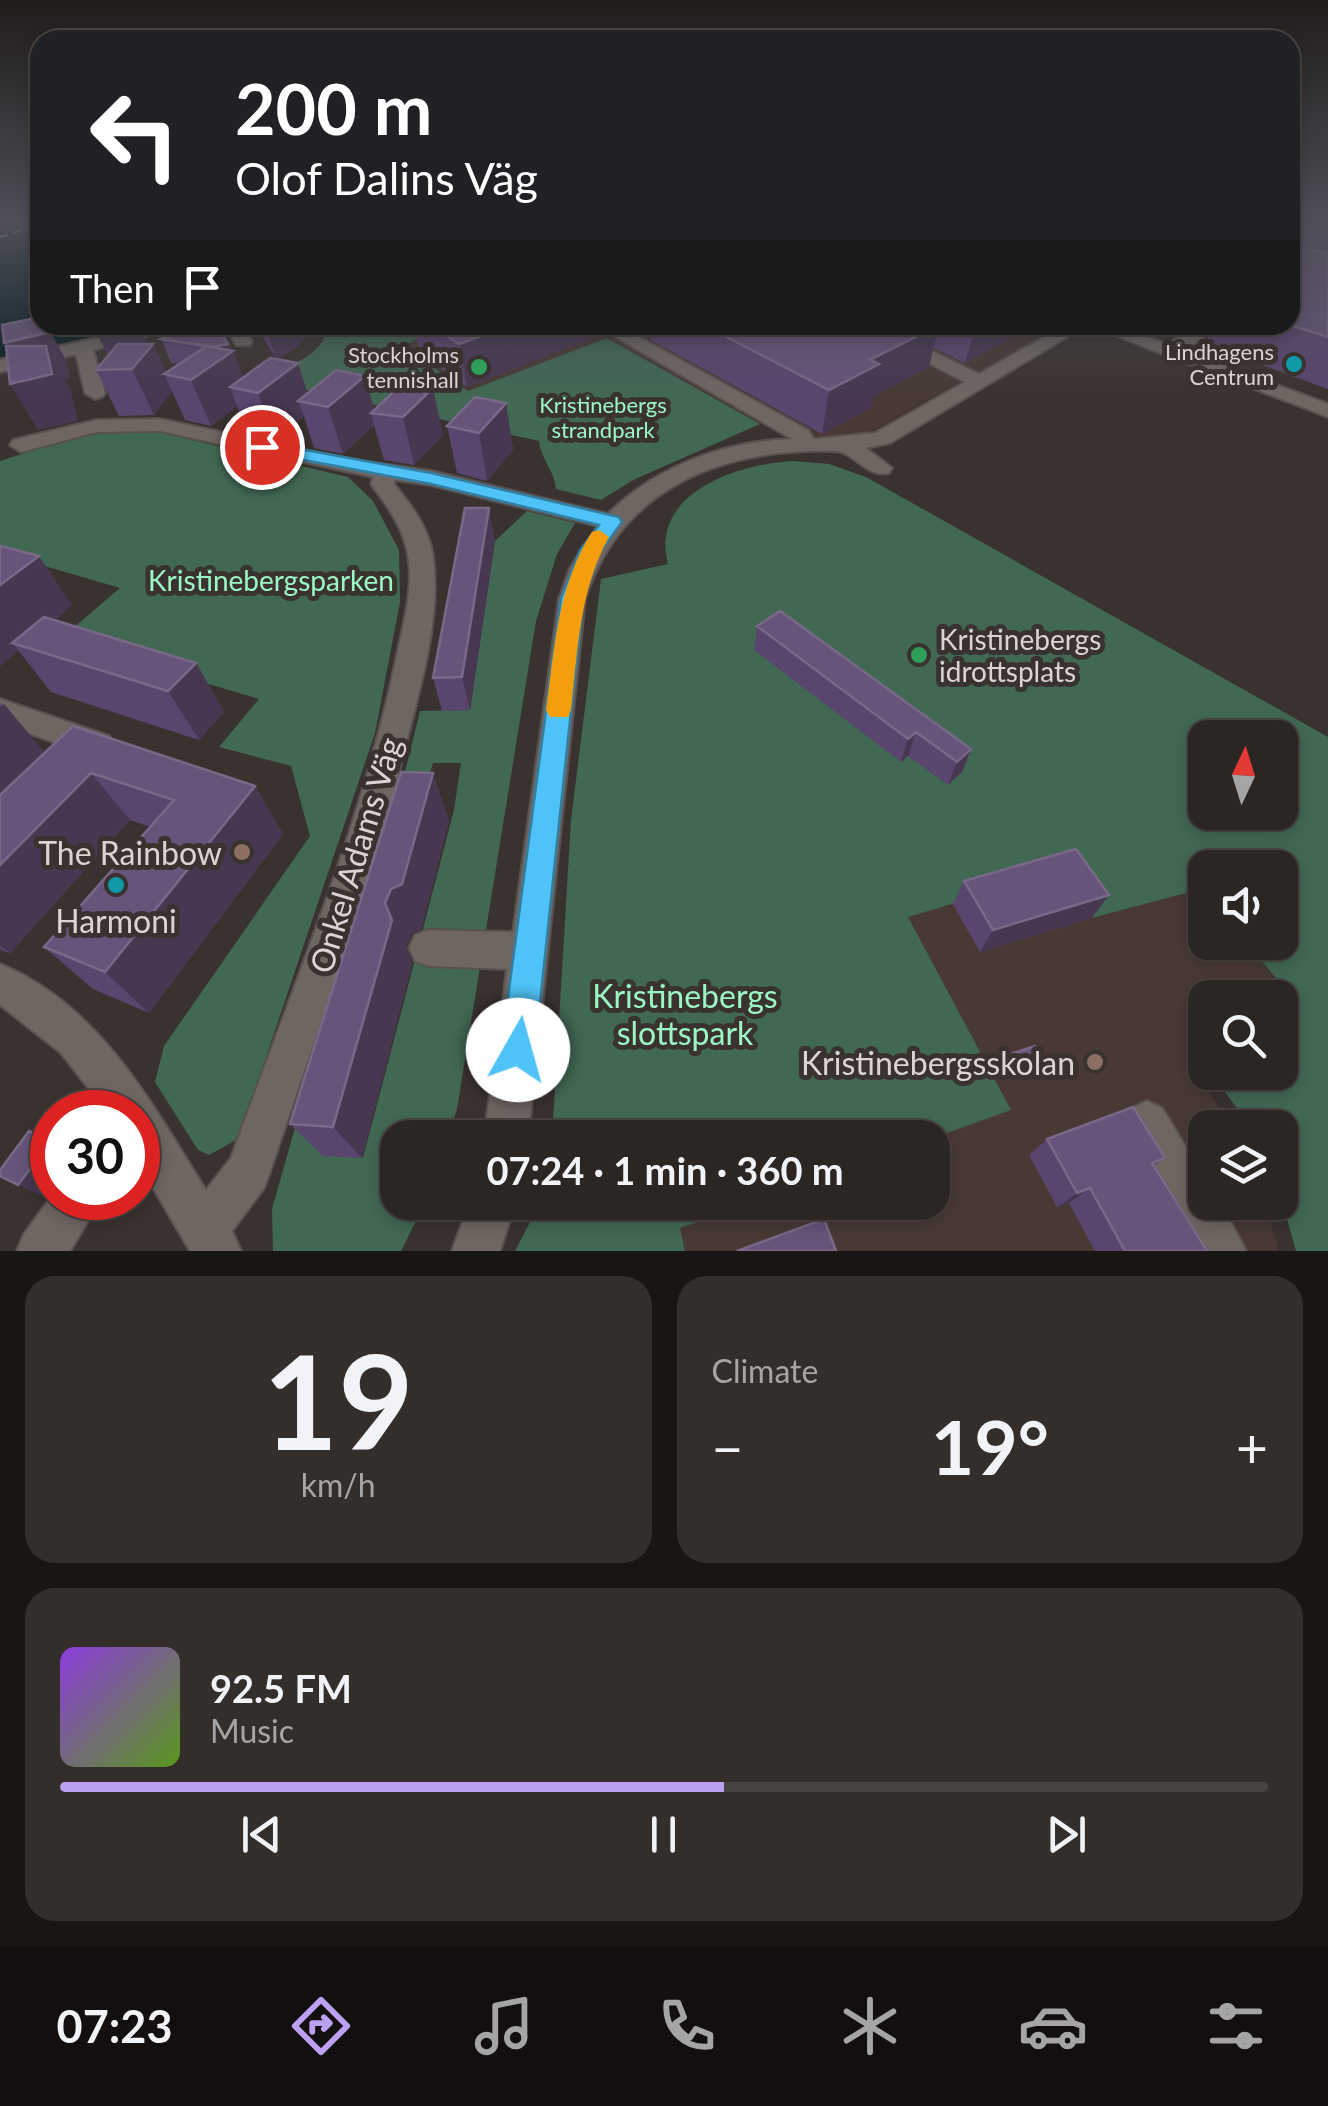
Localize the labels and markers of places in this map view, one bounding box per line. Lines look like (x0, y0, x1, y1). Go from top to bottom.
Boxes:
place label: Lindhagens Centrum (1165, 338, 1274, 390)
place label: Stockholms tennishall (348, 341, 459, 393)
marker: Lindhagens Centrum (1283, 353, 1305, 375)
marker: Stockholms tennishall (468, 356, 490, 378)
pin (220, 405, 305, 490)
place label: Kristinebergs idrottsplats (939, 622, 1101, 688)
marker: Kristinebergs idrottsplats (908, 644, 930, 666)
place label: The Rainbow (38, 833, 222, 872)
marker: The Rainbow (231, 841, 253, 863)
marker: Harmoni (105, 874, 127, 896)
place label: Harmoni (55, 901, 177, 940)
place label: Kristinebergsskolan (801, 1043, 1075, 1082)
marker: Kristinebergsskolan (1084, 1051, 1106, 1073)

